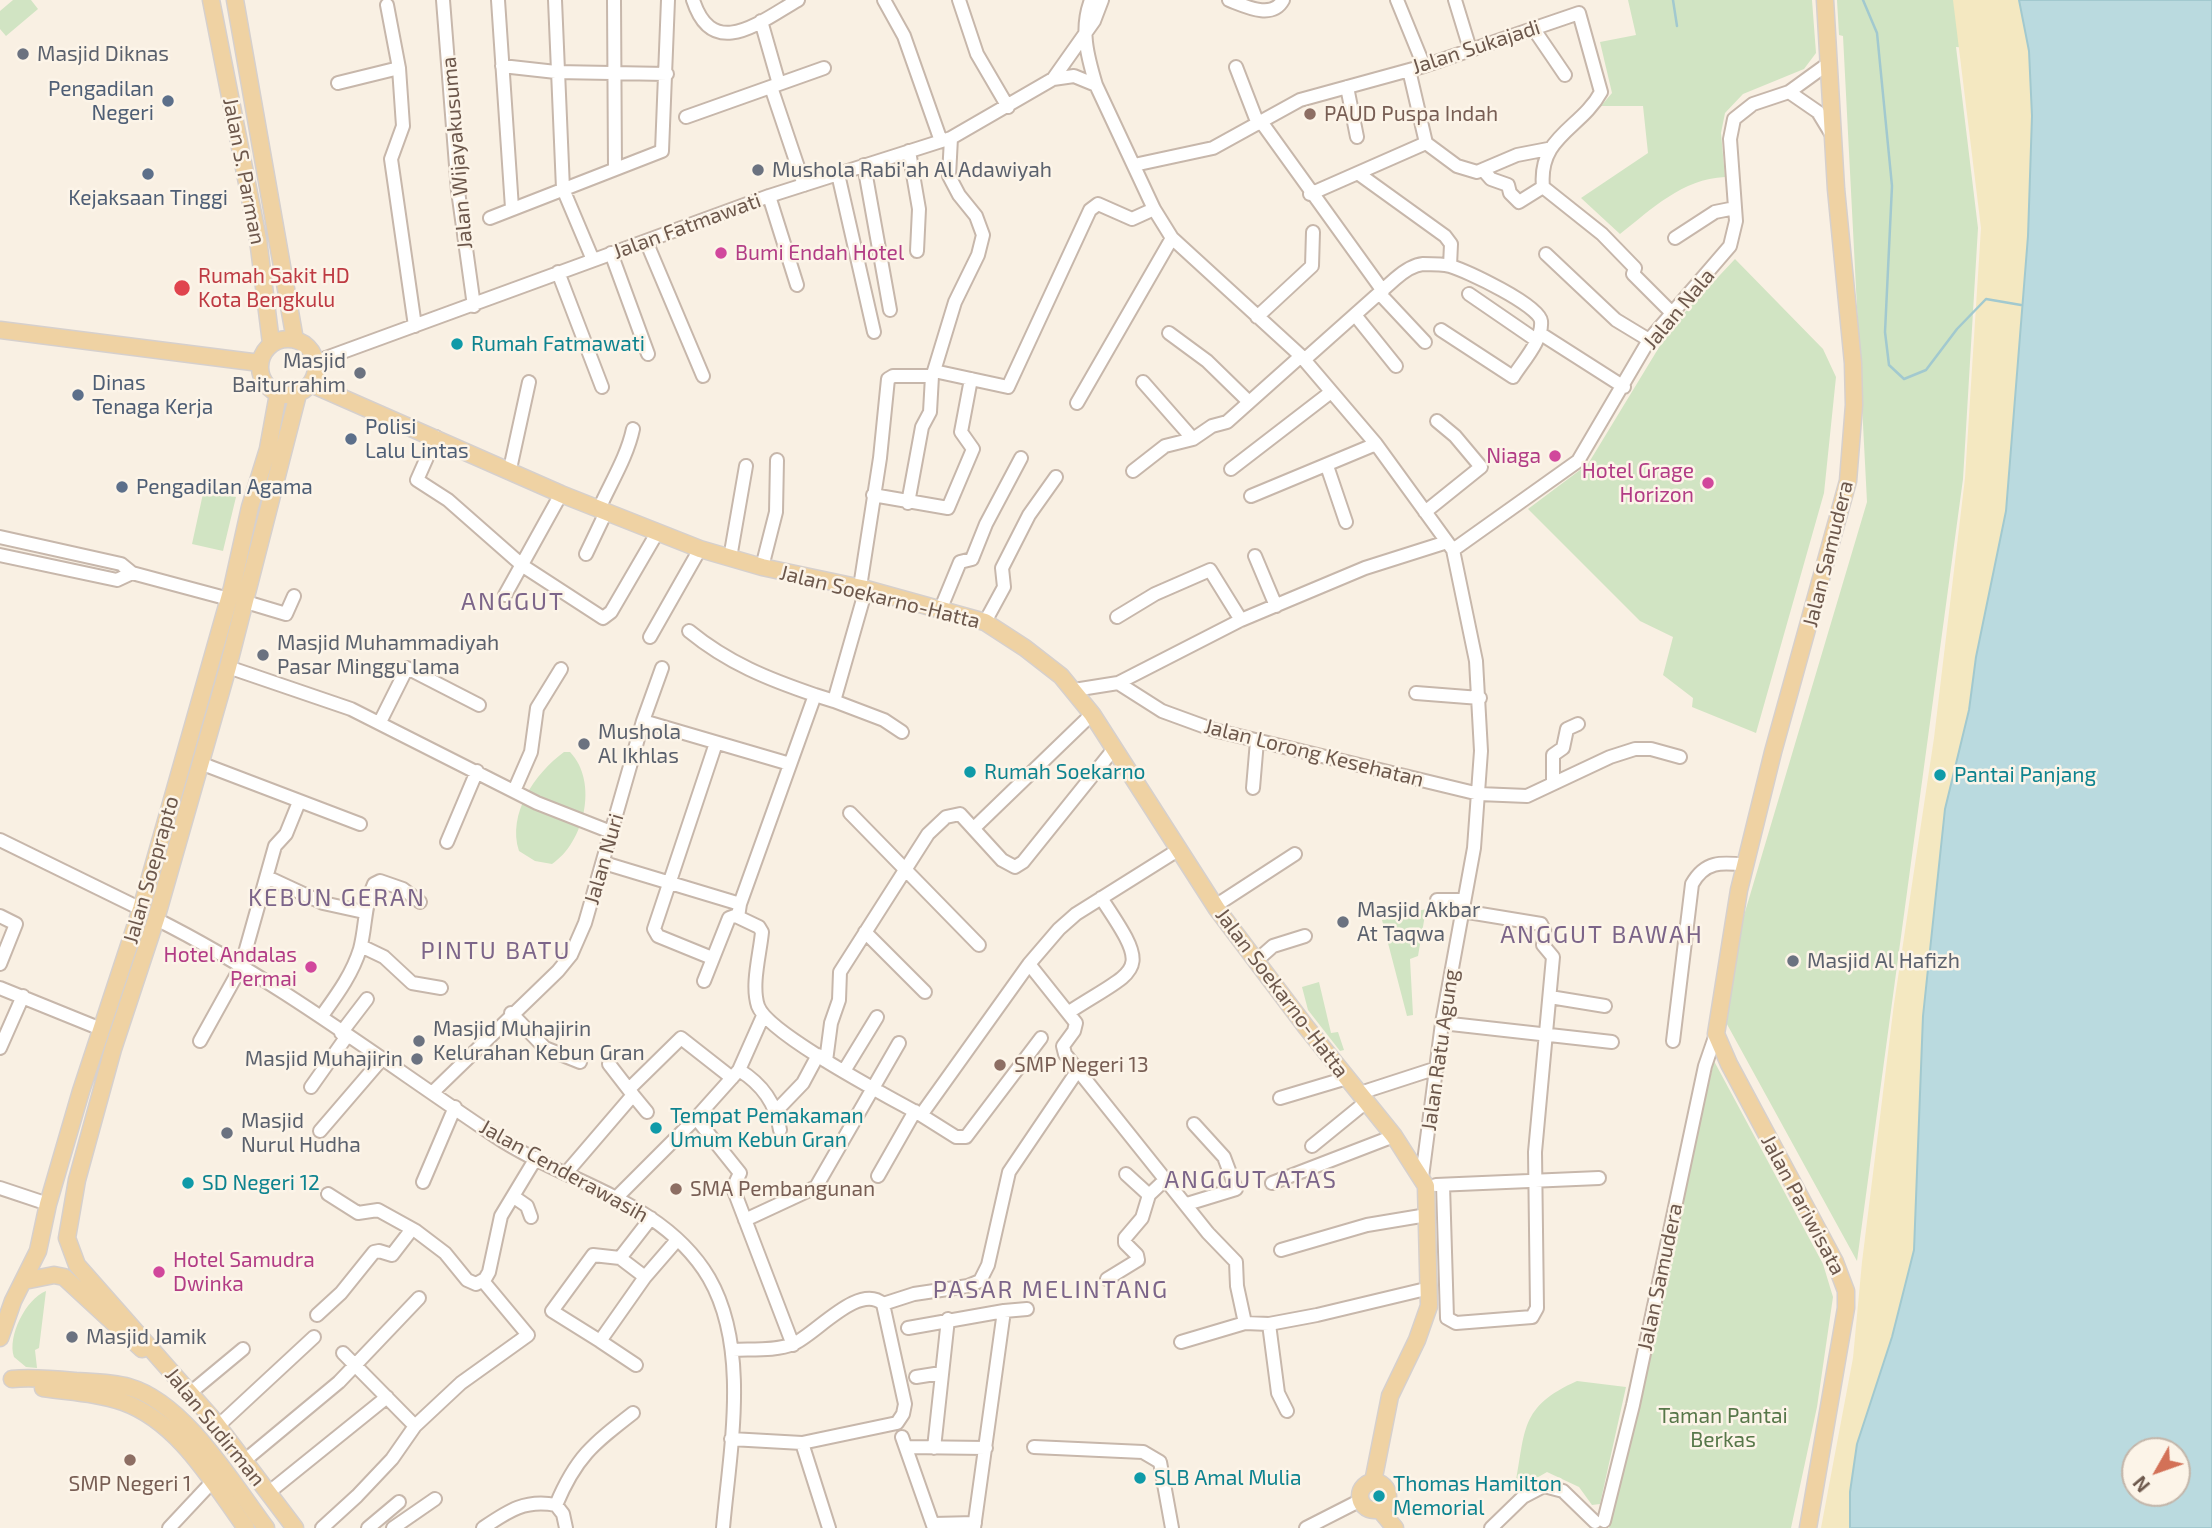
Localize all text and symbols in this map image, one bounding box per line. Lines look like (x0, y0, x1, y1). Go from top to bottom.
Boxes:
street label: Jalan Sukajadi (1409, 14, 1543, 80)
place label: Masjid Diknas (37, 41, 169, 67)
marker: Masjid Diknas (15, 46, 31, 62)
street label: Jalan Wijayakusuma (436, 56, 478, 250)
place label: Pengadilan Negeri (48, 76, 154, 126)
marker: Pengadilan Negeri (160, 93, 176, 109)
street label: Jalan S. Parman (217, 95, 271, 247)
place label: PAUD Puspa Indah (1324, 101, 1498, 127)
marker: PAUD Puspa Indah (1302, 106, 1318, 122)
place label: Mushola Rabi'ah Al Adawiyah (772, 157, 1052, 183)
marker: Mushola Rabi'ah Al Adawiyah (750, 162, 766, 178)
marker: Kejaksaan Tinggi (140, 166, 156, 182)
place label: Kejaksaan Tinggi (68, 185, 228, 211)
street label: Jalan Fatmawati (610, 188, 764, 264)
place label: Bumi Endah Hotel (735, 240, 904, 266)
marker: Bumi Endah Hotel (713, 245, 729, 261)
place label: Rumah Sakit HD Kota Bengkulu (198, 263, 350, 313)
street label: Jalan Nala (1638, 264, 1720, 354)
marker: Rumah Sakit HD Kota Bengkulu (172, 278, 192, 298)
place label: Rumah Fatmawati (471, 331, 645, 357)
marker: Rumah Fatmawati (449, 336, 465, 352)
place label: Masjid Baiturrahim (232, 348, 346, 398)
marker: Masjid Baiturrahim (352, 365, 368, 381)
place label: Dinas Tenaga Kerja (92, 370, 213, 420)
marker: Dinas Tenaga Kerja (70, 387, 86, 403)
place label: Polisi Lalu Lintas (365, 414, 469, 464)
marker: Polisi Lalu Lintas (343, 431, 359, 447)
place label: Niaga (1486, 443, 1541, 469)
marker: Niaga (1547, 448, 1563, 464)
place label: Hotel Grage Horizon (1582, 458, 1694, 508)
place label: Pengadilan Agama (136, 474, 313, 500)
marker: Hotel Grage Horizon (1700, 475, 1716, 491)
street label: Jalan Samudera (1798, 478, 1858, 630)
marker: Pengadilan Agama (114, 479, 130, 495)
street label: Jalan Soekarno-Hatta (777, 560, 983, 634)
district label: ANGGUT (462, 588, 564, 616)
place label: Masjid Muhammadiyah Pasar Minggu lama (277, 630, 499, 680)
marker: Masjid Muhammadiyah Pasar Minggu lama (255, 647, 271, 663)
street label: Jalan Lorong Kesehatan (1202, 713, 1426, 793)
place label: Mushola Al Ikhlas (598, 719, 681, 769)
marker: Mushola Al Ikhlas (576, 736, 592, 752)
place label: Rumah Soekarno (984, 759, 1146, 785)
place label: Pantai Panjang (1954, 762, 2096, 788)
marker: Rumah Soekarno (962, 764, 978, 780)
marker: Pantai Panjang (1932, 767, 1948, 783)
street label: Jalan Soeprapto (118, 793, 184, 947)
street label: Jalan Nuri (579, 810, 629, 908)
district label: KEBUN GERAN (249, 884, 425, 912)
place label: Masjid Akbar At Taqwa (1357, 897, 1480, 947)
street label: Jalan Soekarno-Hatta (1210, 903, 1354, 1083)
marker: Masjid Akbar At Taqwa (1335, 914, 1351, 930)
district label: ANGGUT BAWAH (1502, 921, 1702, 949)
district label: PINTU BATU (422, 937, 570, 965)
place label: Hotel Andalas Permai (164, 942, 297, 992)
place label: Masjid Al Hafizh (1807, 948, 1960, 974)
marker: Masjid Al Hafizh (1785, 953, 1801, 969)
marker: Hotel Andalas Permai (303, 959, 319, 975)
street label: Jalan Ratu Agung (1416, 967, 1464, 1133)
place label: Masjid Muhajirin Kelurahan Kebun Gran (433, 1016, 645, 1066)
marker: Masjid Muhajirin Kelurahan Kebun Gran (411, 1033, 427, 1049)
place label: Masjid Muhajirin (245, 1046, 403, 1072)
marker: Masjid Muhajirin (409, 1051, 425, 1067)
place label: SMP Negeri 13 (1014, 1052, 1149, 1078)
marker: SMP Negeri 13 (992, 1057, 1008, 1073)
place label: Tempat Pemakaman Umum Kebun Gran (670, 1103, 864, 1153)
place label: Masjid Nurul Hudha (241, 1108, 361, 1158)
street label: Jalan Cenderawasih (475, 1114, 653, 1228)
marker: Tempat Pemakaman Umum Kebun Gran (648, 1120, 664, 1136)
marker: Masjid Nurul Hudha (219, 1125, 235, 1141)
street label: Jalan Pariwisata (1755, 1131, 1851, 1279)
district label: ANGGUT ATAS (1166, 1166, 1336, 1194)
place label: SD Negeri 12 (202, 1170, 320, 1196)
marker: SD Negeri 12 (180, 1175, 196, 1191)
place label: SMA Pembangunan (690, 1176, 875, 1202)
marker: SMA Pembangunan (668, 1181, 684, 1197)
street label: Jalan Samudera (1632, 1201, 1688, 1353)
place label: Hotel Samudra Dwinka (173, 1247, 315, 1297)
marker: Hotel Samudra Dwinka (151, 1264, 167, 1280)
district label: PASAR MELINTANG (935, 1276, 1167, 1304)
place label: Masjid Jamik (86, 1324, 207, 1350)
marker: Masjid Jamik (64, 1329, 80, 1345)
street label: Jalan Sudirman (160, 1363, 270, 1491)
park label: Taman Pantai Berkas (1658, 1403, 1788, 1453)
north arrow (2121, 1437, 2191, 1507)
marker: SMP Negeri 1 (122, 1452, 138, 1468)
place label: SLB Amal Mulia (1154, 1465, 1302, 1491)
marker: SLB Amal Mulia (1132, 1470, 1148, 1486)
place label: SMP Negeri 1 (69, 1471, 191, 1497)
place label: Thomas Hamilton Memorial (1393, 1471, 1562, 1521)
text: N (2128, 1472, 2154, 1497)
marker: Thomas Hamilton Memorial (1371, 1488, 1387, 1504)

